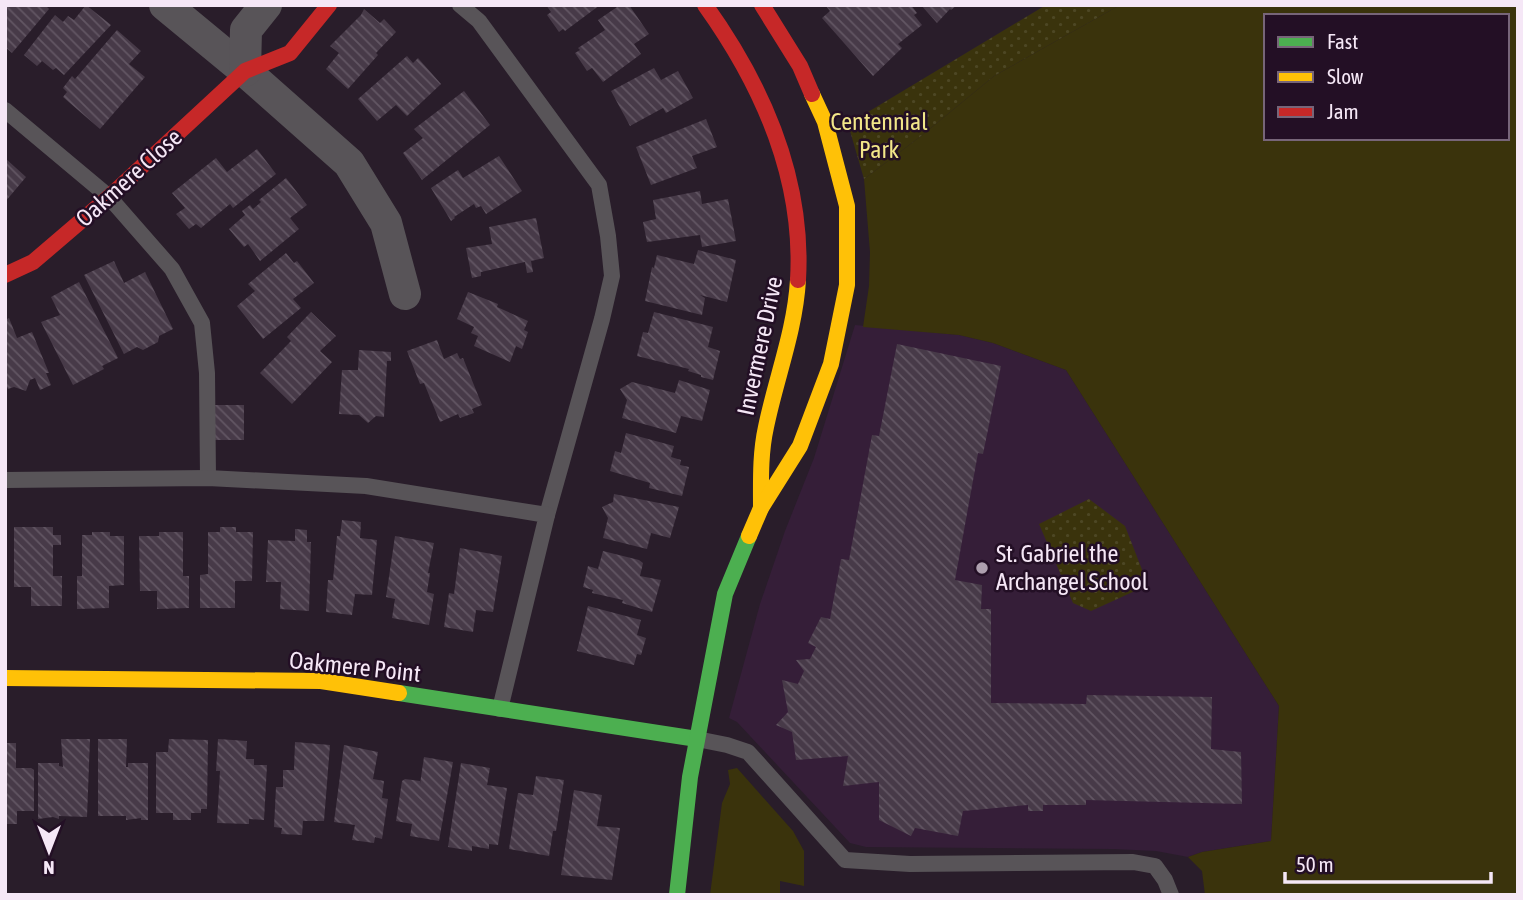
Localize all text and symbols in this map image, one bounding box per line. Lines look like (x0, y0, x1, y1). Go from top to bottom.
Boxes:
legend (1264, 14, 1509, 140)
text: Fast (1327, 29, 1358, 53)
text: Slow (1327, 64, 1364, 88)
text: Jam (1327, 99, 1359, 123)
park label: Centennial Park (830, 108, 928, 163)
street label: Oakmere Close (70, 123, 187, 232)
street label: Invermere Drive (732, 274, 787, 418)
place label: St. Gabriel the Archangel School (996, 540, 1149, 595)
marker: St. Gabriel the Archangel School (974, 560, 990, 576)
street label: Oakmere Point (288, 646, 422, 687)
north arrow (14, 816, 84, 886)
scale bar (1285, 841, 1492, 885)
text: 50 m (1296, 852, 1334, 876)
text: N (43, 857, 55, 879)

